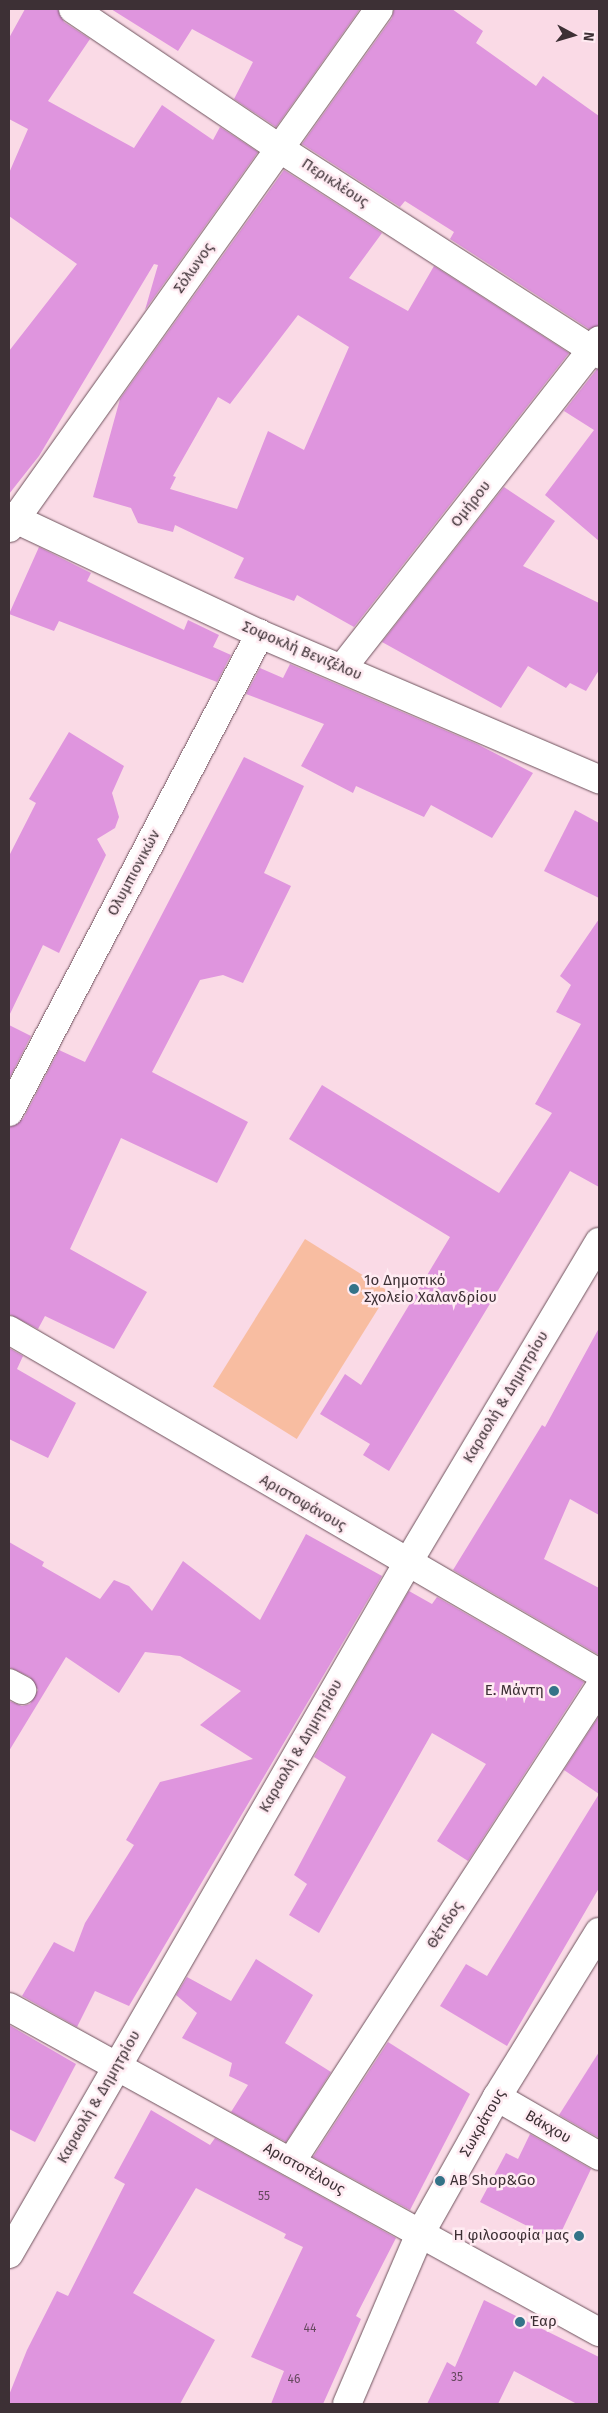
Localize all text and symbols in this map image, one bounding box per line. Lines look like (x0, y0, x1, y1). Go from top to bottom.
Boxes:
north arrow (548, 10, 598, 60)
text: N (579, 31, 597, 42)
street label: Περικλέους (298, 155, 372, 211)
street label: Σόλωνος (170, 239, 218, 297)
street label: Ομήρου (447, 477, 495, 531)
street label: Σοφοκλή Βενιζέλου (239, 618, 365, 684)
street label: Ολυμπιονικών (104, 827, 164, 919)
place label: 1ο Δημοτικό Σχολείο Χαλανδρίου (364, 1271, 497, 1306)
marker: 1ο Δημοτικό Σχολείο Χαλανδρίου (348, 1283, 360, 1295)
street label: Καραολή & Δημητρίου (459, 1328, 553, 1466)
street label: Αριστοφάνους (256, 1471, 350, 1535)
street label: Καραολή & Δημητρίου (256, 1676, 346, 1816)
place label: Ε. Μάντη (485, 1682, 544, 1700)
marker: Ε. Μάντη (548, 1685, 560, 1697)
street label: Θέτιδος (423, 1898, 467, 1952)
street label: Καραολή & Δημητρίου (54, 2027, 144, 2167)
street label: Σωκράτους (456, 2086, 510, 2160)
street label: Βάκχου (522, 2107, 574, 2147)
street label: Αριστοτέλους (260, 2139, 348, 2199)
place label: ΑΒ Shop&Go (450, 2172, 535, 2190)
marker: ΑΒ Shop&Go (434, 2175, 446, 2187)
house number: 55 (258, 2190, 270, 2204)
place label: Η φιλοσοφία μας (453, 2227, 569, 2245)
marker: Η φιλοσοφία μας (573, 2230, 585, 2242)
place label: Έαρ (530, 2313, 557, 2331)
marker: Έαρ (514, 2316, 526, 2328)
house number: 44 (304, 2322, 316, 2336)
house number: 35 (451, 2371, 463, 2385)
house number: 46 (288, 2373, 300, 2387)

